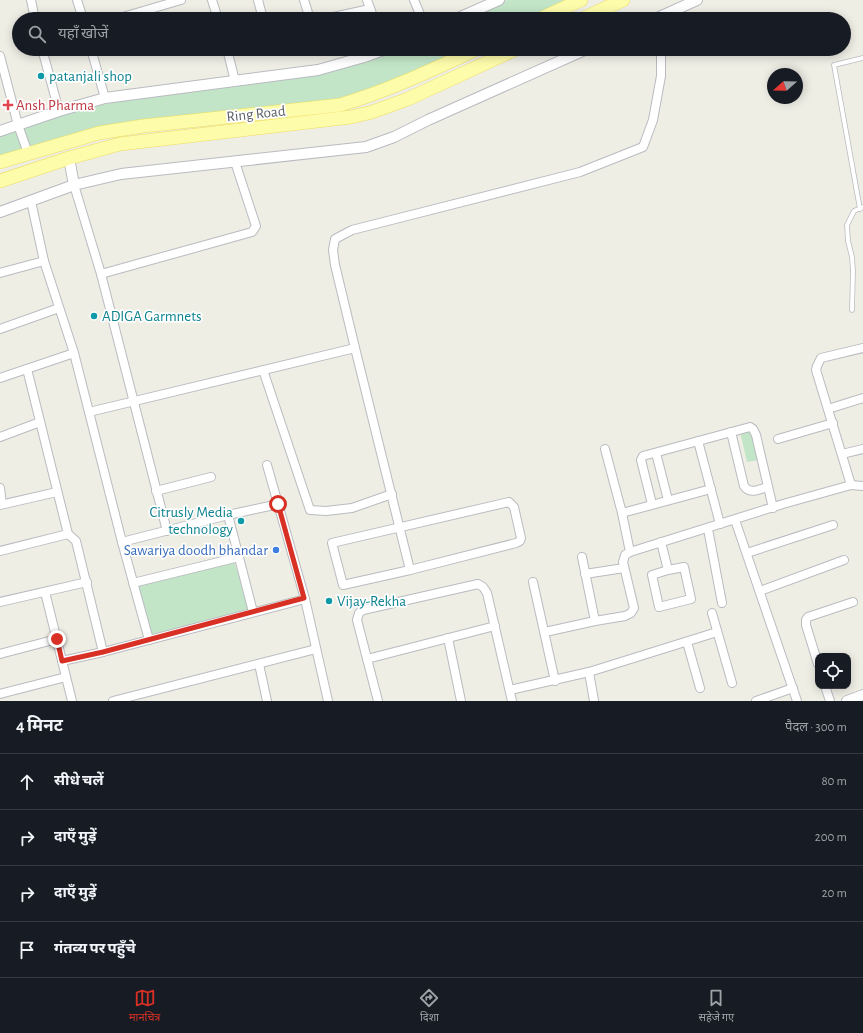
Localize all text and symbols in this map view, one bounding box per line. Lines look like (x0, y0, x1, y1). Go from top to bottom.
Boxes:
search box (12, 12, 851, 56)
icon: search (26, 23, 48, 45)
text: यहाँ खोजें (58, 26, 108, 41)
north arrow (767, 68, 803, 104)
place label: patanjali shop (49, 69, 132, 84)
marker: patanjali shop (36, 71, 46, 81)
place label: Ansh Pharma (16, 98, 94, 113)
marker: Ansh Pharma (3, 100, 13, 110)
street label: Ring Road (226, 103, 287, 125)
place label: ADIGA Garmnets (102, 309, 202, 324)
marker: ADIGA Garmnets (89, 311, 99, 321)
route start (269, 495, 287, 513)
place label: Citrusly Media technology (149, 505, 234, 537)
marker: Citrusly Media technology (236, 516, 246, 526)
place label: Sawariya doodh bhandar (124, 543, 268, 558)
marker: Sawariya doodh bhandar (271, 545, 281, 555)
place label: Vijay-Rekha (337, 594, 406, 609)
marker: Vijay-Rekha (324, 596, 334, 606)
route end (48, 630, 66, 648)
map controls (815, 653, 851, 689)
button: locate (815, 653, 851, 689)
text: 4 मिनट (16, 717, 63, 734)
text: पैदल · 300 m (785, 721, 847, 734)
icon: ahead (16, 771, 38, 793)
text: सीधे चलें (54, 773, 104, 788)
text: 80 m (821, 775, 847, 788)
icon: right (16, 827, 38, 849)
text: दाएँ मुड़ें (54, 829, 97, 844)
text: 200 m (815, 831, 847, 844)
icon: right (16, 883, 38, 905)
text: दाएँ मुड़ें (54, 885, 97, 900)
text: 20 m (822, 887, 847, 900)
icon: arrive (16, 939, 38, 961)
text: गंतव्य पर पहुँचे (54, 941, 136, 956)
tab: मानचित्र (129, 987, 160, 1025)
tab: दिशा (418, 987, 440, 1025)
tab: सहेजे गए (698, 987, 734, 1025)

